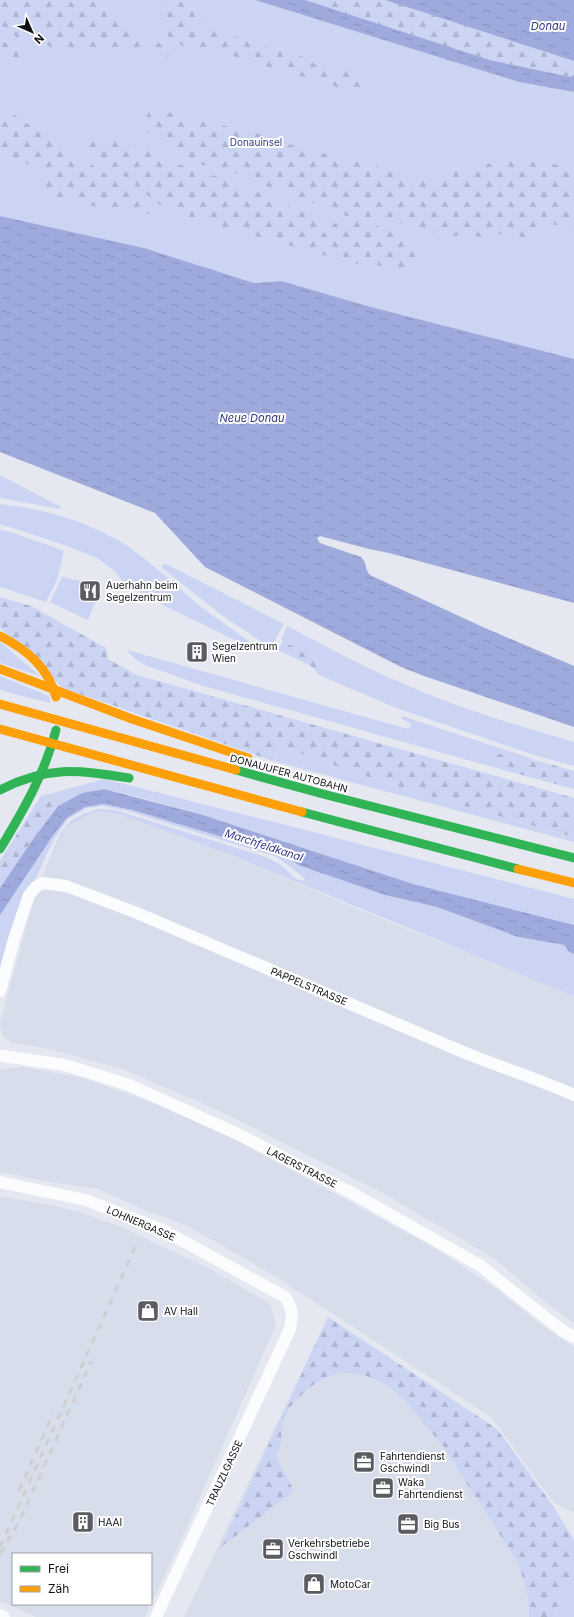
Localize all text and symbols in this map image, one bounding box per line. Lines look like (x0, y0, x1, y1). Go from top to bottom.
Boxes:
north arrow (12, 12, 52, 52)
water label: Donau (531, 19, 566, 33)
text: N (31, 31, 47, 47)
park label: Donauinsel (230, 136, 282, 148)
water label: Neue Donau (220, 411, 285, 425)
restaurant icon: Auerhahn beim Segelzentrum (77, 578, 103, 604)
place label: Auerhahn beim Segelzentrum (106, 579, 178, 603)
building icon: Segelzentrum Wien (184, 639, 210, 665)
place label: Segelzentrum Wien (212, 640, 277, 664)
street label: DONAUUFER AUTOBAHN (229, 751, 349, 795)
water label: Marchfeldkanal (223, 826, 305, 864)
street label: PAPPELSTRASSE (269, 964, 349, 1008)
street label: LAGERSTRASSE (265, 1144, 339, 1190)
street label: LOHNERGASSE (105, 1203, 177, 1243)
shop icon: AV Hall (135, 1298, 161, 1324)
place label: AV Hall (164, 1305, 198, 1317)
street label: TRAUZLGASSE (203, 1438, 245, 1508)
office icon: Fahrtendienst Gschwindl (351, 1449, 377, 1475)
place label: Fahrtendienst Gschwindl (380, 1450, 446, 1474)
office icon: Waka Fahrtendienst (370, 1475, 396, 1501)
place label: Waka Fahrtendienst (398, 1476, 464, 1500)
building icon: HAAI (70, 1509, 96, 1535)
office icon: Big Bus (395, 1511, 421, 1537)
place label: HAAI (98, 1516, 122, 1528)
place label: Big Bus (424, 1518, 460, 1530)
office icon: Verkehrsbetriebe Gschwindl (260, 1536, 286, 1562)
place label: Verkehrsbetriebe Gschwindl (288, 1537, 370, 1561)
legend (12, 1553, 152, 1605)
text: Frei (48, 1561, 69, 1576)
shop icon: MotoCar (301, 1571, 327, 1597)
place label: MotoCar (330, 1578, 371, 1590)
text: Zäh (48, 1581, 69, 1596)

